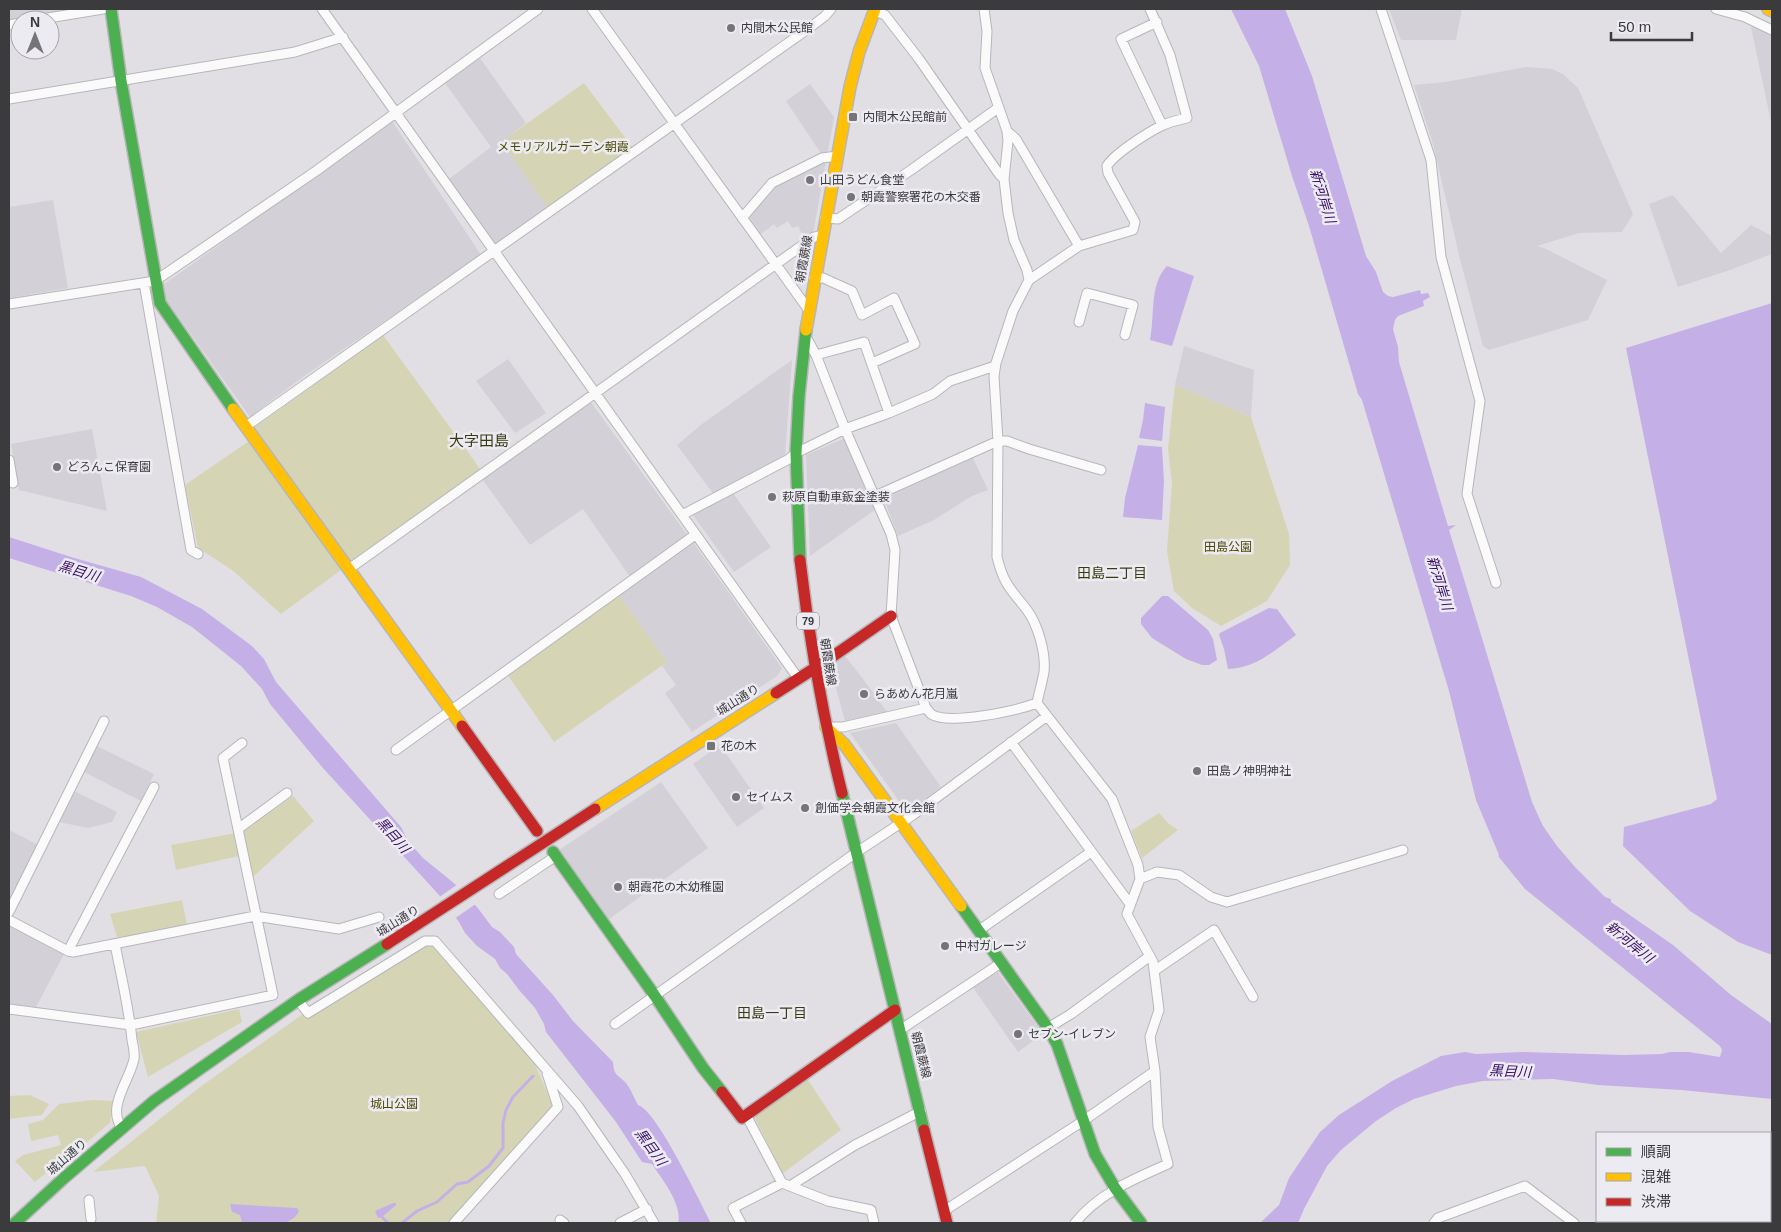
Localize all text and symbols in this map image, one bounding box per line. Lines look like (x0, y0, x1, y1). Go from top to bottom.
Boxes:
north arrow (10, 10, 60, 60)
scale bar (1611, 10, 1692, 42)
text: N (30, 14, 40, 30)
text: 50 m (1618, 18, 1651, 35)
place label: 内間木公民館 (741, 21, 813, 35)
marker: 内間木公民館 (725, 22, 737, 34)
place label: 内間木公民館前 (863, 110, 947, 124)
marker: 内間木公民館前 (847, 111, 859, 123)
park label: メモリアルガーデン朝霞 (497, 140, 629, 154)
water label: 新河岸川 (1307, 167, 1339, 227)
place label: 山田うどん食堂 (820, 173, 904, 187)
marker: 山田うどん食堂 (804, 174, 816, 186)
place label: 朝霞警察署花の木交番 (861, 190, 981, 204)
marker: 朝霞警察署花の木交番 (845, 191, 857, 203)
street label: 朝霞蕨線 (793, 234, 815, 284)
district label: 大字田島 (449, 432, 509, 449)
place label: どろんこ保育園 (67, 460, 151, 474)
marker: どろんこ保育園 (51, 461, 63, 473)
place label: 萩原自動車鈑金塗装 (782, 490, 890, 504)
marker: 萩原自動車鈑金塗装 (766, 491, 778, 503)
park label: 田島公園 (1204, 540, 1252, 554)
water label: 新河岸川 (1424, 554, 1456, 614)
water label: 黒目川 (57, 557, 103, 585)
district label: 田島二丁目 (1077, 565, 1147, 581)
road number: 79 (797, 612, 819, 630)
street label: 朝霞蕨線 (817, 637, 839, 687)
street label: 城山通り (714, 681, 762, 719)
place label: らあめん花月嵐 (874, 687, 958, 701)
marker: らあめん花月嵐 (858, 688, 870, 700)
place label: 花の木 (721, 739, 757, 753)
marker: 花の木 (705, 740, 717, 752)
place label: 田島ノ神明神社 (1207, 764, 1291, 778)
marker: 田島ノ神明神社 (1191, 765, 1203, 777)
place label: セイムス (746, 790, 794, 804)
marker: セイムス (730, 791, 742, 803)
place label: 創価学会朝霞文化会館 (815, 801, 935, 815)
marker: 創価学会朝霞文化会館 (799, 802, 811, 814)
water label: 黒目川 (373, 814, 414, 858)
place label: 朝霞花の木幼稚園 (628, 880, 724, 894)
marker: 朝霞花の木幼稚園 (612, 881, 624, 893)
street label: 城山通り (374, 902, 422, 940)
water label: 新河岸川 (1603, 918, 1658, 967)
place label: 中村ガレージ (955, 939, 1027, 953)
marker: 中村ガレージ (939, 940, 951, 952)
district label: 田島一丁目 (737, 1005, 807, 1021)
place label: セブン-イレブン (1028, 1027, 1116, 1041)
marker: セブン-イレブン (1012, 1028, 1024, 1040)
street label: 朝霞蕨線 (908, 1030, 934, 1080)
water label: 黒目川 (1489, 1062, 1533, 1080)
park label: 城山公園 (370, 1097, 418, 1111)
water label: 黒目川 (632, 1125, 671, 1170)
legend (1596, 1132, 1771, 1222)
street label: 城山通り (44, 1136, 90, 1178)
text: 順調 (1641, 1143, 1671, 1160)
text: 混雑 (1641, 1168, 1671, 1185)
text: 渋滞 (1641, 1193, 1671, 1210)

